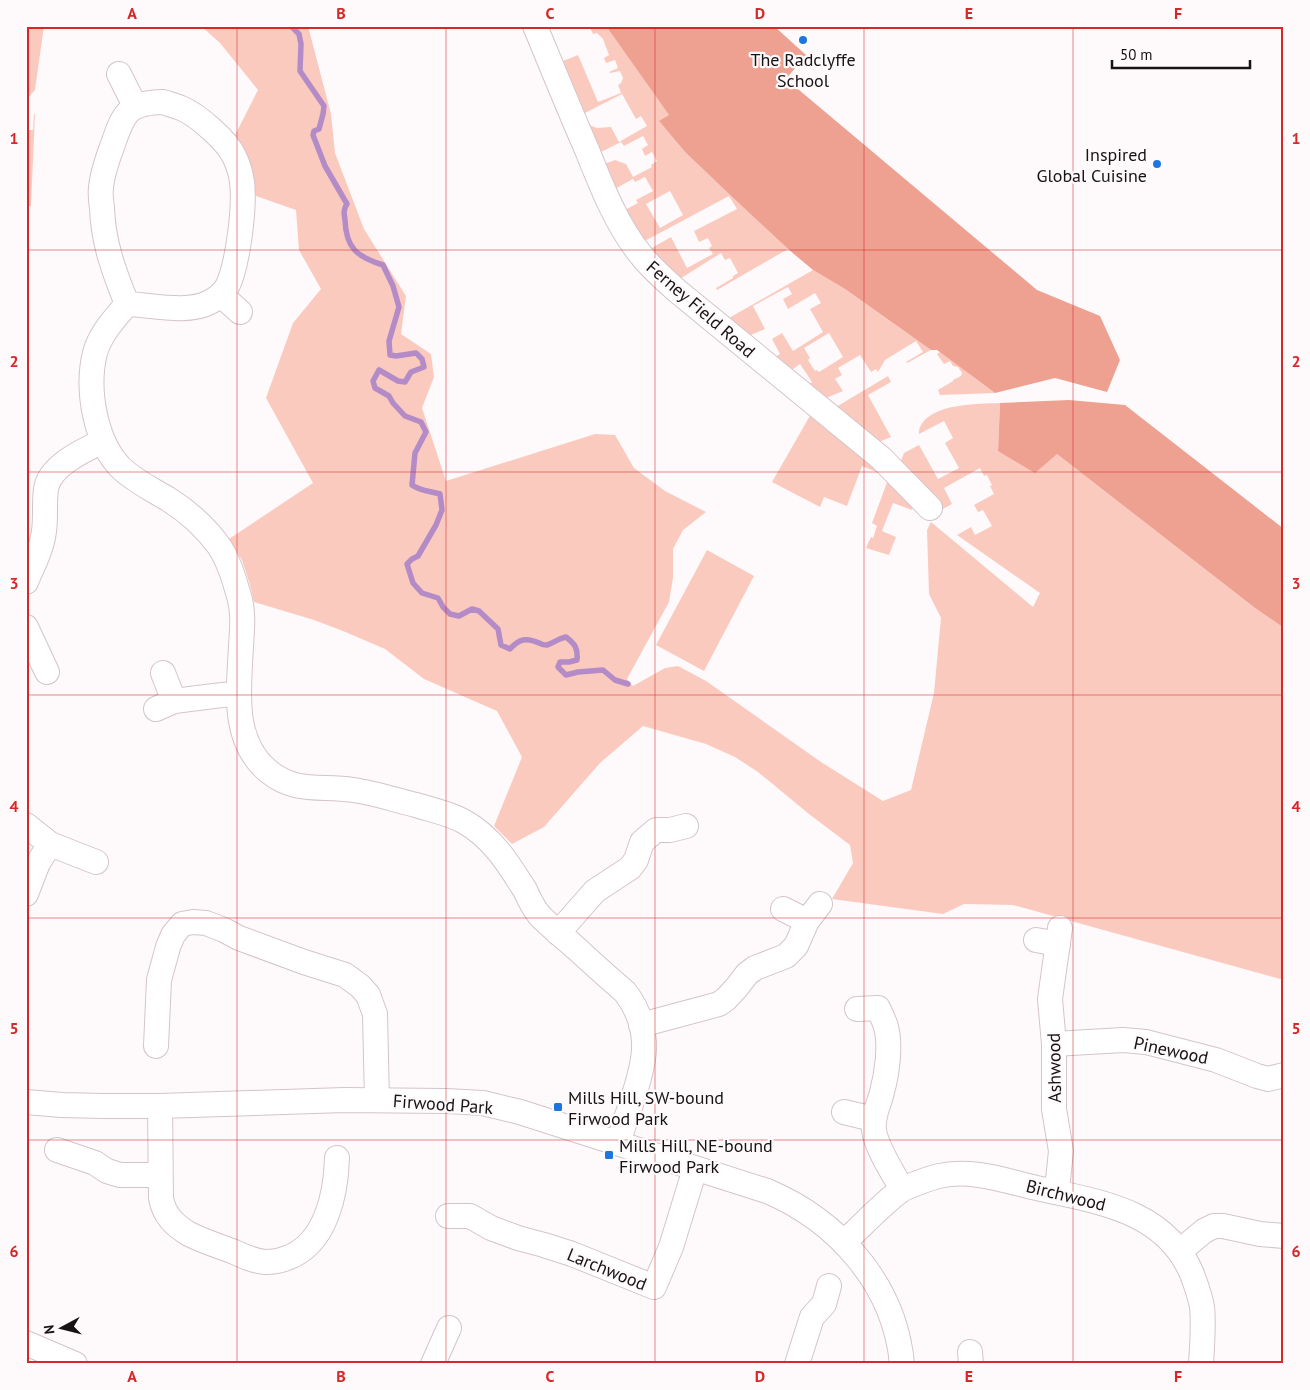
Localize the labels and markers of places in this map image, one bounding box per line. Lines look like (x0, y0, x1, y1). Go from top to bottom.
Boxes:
marker: The Radclyffe School (797, 34, 809, 46)
place label: The Radclyffe School (750, 48, 856, 92)
place label: Inspired Global Cuisine (1036, 143, 1147, 187)
marker: Inspired Global Cuisine (1151, 158, 1163, 170)
place label: Mills Hill, SW-bound Firwood Park (568, 1086, 724, 1130)
marker: Mills Hill, SW-bound Firwood Park (552, 1101, 564, 1113)
place label: Mills Hill, NE-bound Firwood Park (619, 1134, 773, 1178)
marker: Mills Hill, NE-bound Firwood Park (603, 1149, 615, 1161)

